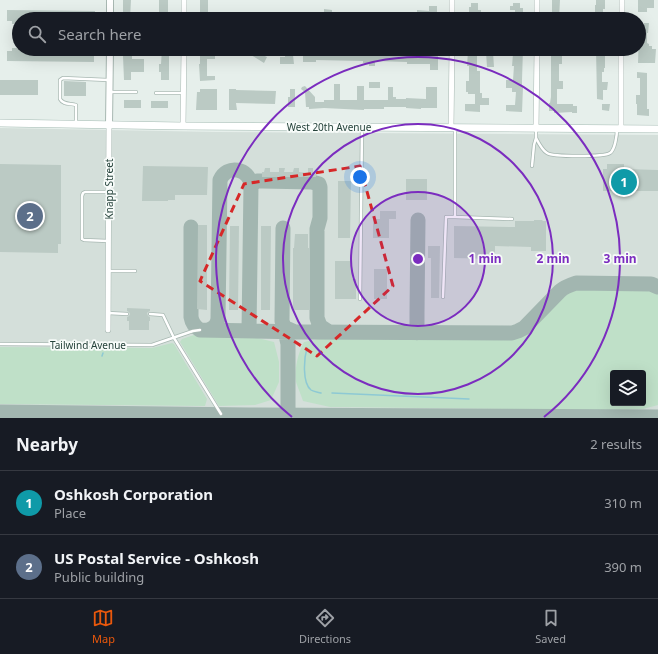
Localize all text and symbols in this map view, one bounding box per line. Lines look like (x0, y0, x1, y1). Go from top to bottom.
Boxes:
search box (12, 12, 646, 56)
icon: search (26, 23, 48, 45)
text: Search here (58, 24, 141, 44)
street label: West 20th Avenue (287, 120, 372, 134)
street label: Knapp Street (102, 158, 116, 219)
your location (350, 167, 370, 187)
pin: 1 (611, 167, 637, 197)
pin: 2 (17, 201, 43, 231)
text: 1 min (468, 250, 502, 267)
text: 2 min (536, 250, 570, 267)
text: 3 min (603, 250, 637, 267)
centre of rings (411, 252, 425, 266)
street label: Tailwind Avenue (50, 338, 126, 352)
map controls (610, 370, 646, 406)
button: layers (610, 370, 646, 406)
text: Nearby (16, 433, 78, 456)
text: 2 results (590, 435, 642, 453)
text: Oshkosh Corporation (54, 484, 213, 504)
text: 1 (25, 494, 33, 512)
text: 310 m (604, 494, 642, 512)
text: Place (54, 504, 86, 522)
text: US Postal Service - Oshkosh (54, 548, 259, 568)
text: 2 (25, 558, 33, 576)
text: 390 m (604, 558, 642, 576)
text: Public building (54, 568, 144, 586)
tab: Map (92, 607, 115, 646)
tab: Directions (299, 607, 351, 646)
tab: Saved (535, 607, 566, 646)

